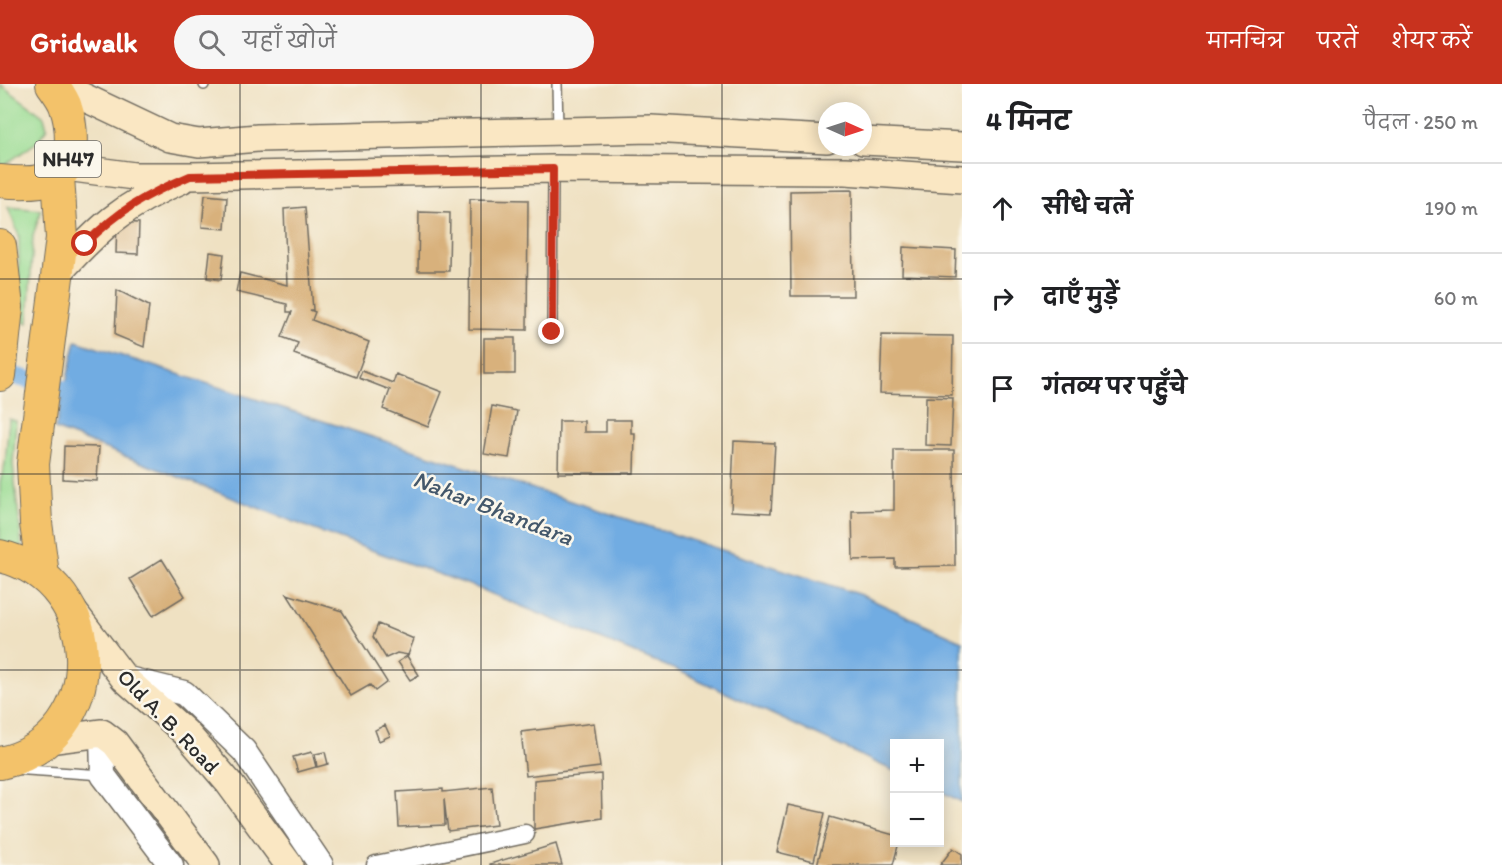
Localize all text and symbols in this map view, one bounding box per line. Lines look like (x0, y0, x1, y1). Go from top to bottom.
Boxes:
search box (174, 15, 594, 69)
text: Gridwalk (30, 25, 138, 59)
icon: search (195, 26, 228, 59)
text: यहाँ खोजें (243, 27, 337, 54)
text: मानचित्र (1207, 28, 1284, 53)
text: परतें (1317, 28, 1358, 53)
text: शेयर करें (1391, 28, 1472, 53)
north arrow (818, 102, 872, 156)
text: 4 मिनट (986, 105, 1071, 137)
text: पैदल · 250 m (1363, 110, 1478, 134)
road number: NH47 (35, 141, 101, 177)
icon: ahead (986, 192, 1019, 225)
text: सीधे चलें (1043, 193, 1132, 220)
text: 190 m (1425, 196, 1478, 220)
route start (71, 230, 97, 256)
icon: right (986, 282, 1019, 315)
text: दाएँ मुड़ें (1043, 283, 1119, 310)
text: 60 m (1434, 286, 1478, 310)
route end (538, 318, 564, 344)
icon: arrive (986, 372, 1019, 405)
text: गंतव्य पर पहुँचे (1043, 373, 1187, 400)
water label: Nahar Bhandara (409, 464, 578, 552)
street label: Old A. B. Road (112, 663, 226, 780)
map controls (890, 739, 944, 847)
button: + (890, 739, 944, 793)
button: − (890, 793, 944, 847)

